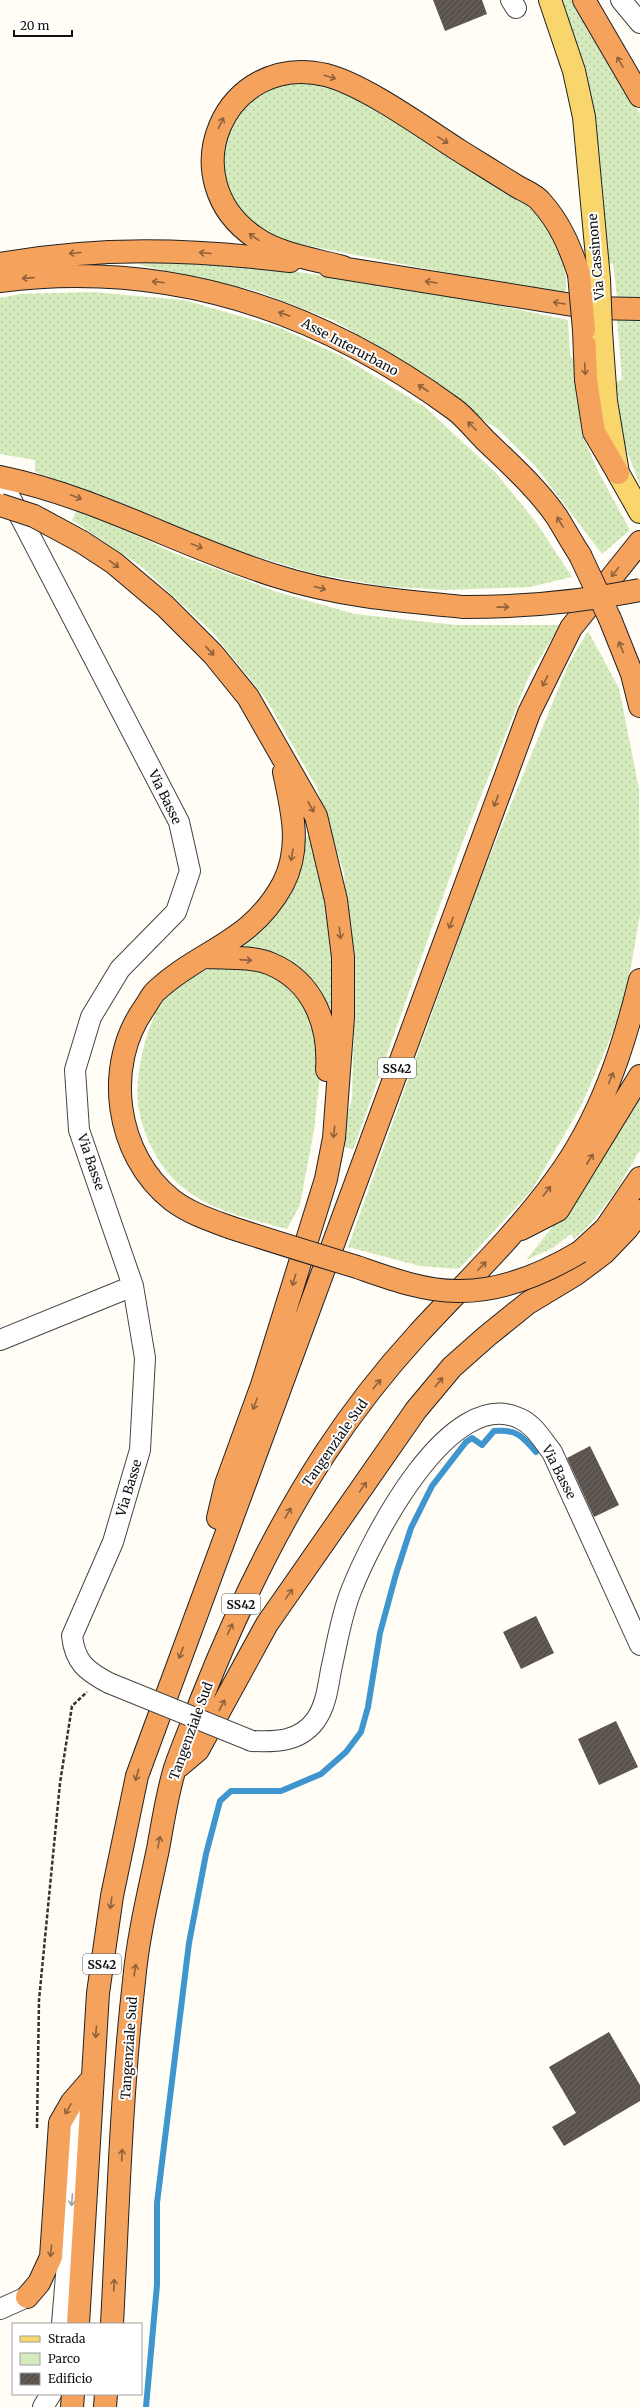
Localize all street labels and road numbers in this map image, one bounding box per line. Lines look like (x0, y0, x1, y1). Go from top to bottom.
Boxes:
street label: Via Cassinone (584, 213, 608, 302)
street label: Asse Interurbano (298, 314, 402, 380)
street label: Via Basse (144, 766, 186, 827)
road number: SS42 (378, 1058, 416, 1078)
street label: Via Basse (73, 1131, 109, 1193)
street label: Tangenziale Sud (298, 1396, 372, 1490)
street label: Via Basse (538, 1441, 580, 1502)
street label: Via Basse (112, 1457, 146, 1519)
road number: SS42 (222, 1594, 260, 1614)
street label: Tangenziale Sud (165, 1680, 217, 1782)
road number: SS42 (83, 1954, 121, 1974)
street label: Tangenziale Sud (117, 1996, 141, 2100)

